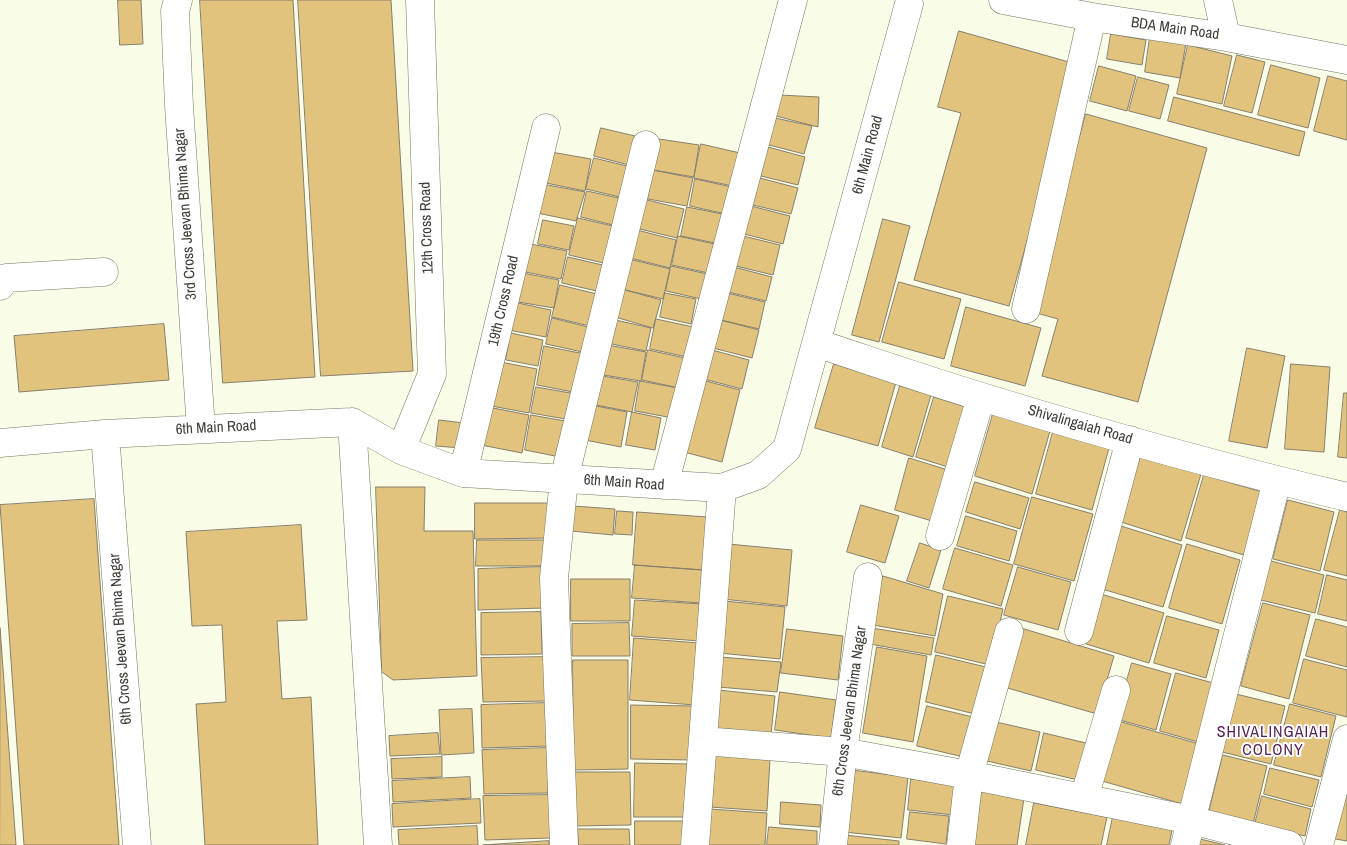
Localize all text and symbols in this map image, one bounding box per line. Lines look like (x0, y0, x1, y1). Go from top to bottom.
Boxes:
street label: BDA Main Road (1130, 14, 1220, 44)
street label: 6th Main Road (849, 114, 887, 196)
street label: 3rd Cross Jeevan Bhima Nagar (171, 127, 201, 301)
street label: 12th Cross Road (416, 182, 438, 274)
street label: 19th Cross Road (485, 254, 523, 348)
street label: Shivalingaiah Road (1026, 401, 1134, 449)
street label: 6th Main Road (175, 417, 257, 439)
street label: 6th Main Road (583, 471, 665, 495)
street label: 6th Cross Jeevan Bhima Nagar (106, 553, 136, 725)
street label: 6th Cross Jeevan Bhima Nagar (829, 625, 871, 797)
district label: SHIVALINGAIAH COLONY (1215, 723, 1331, 761)

